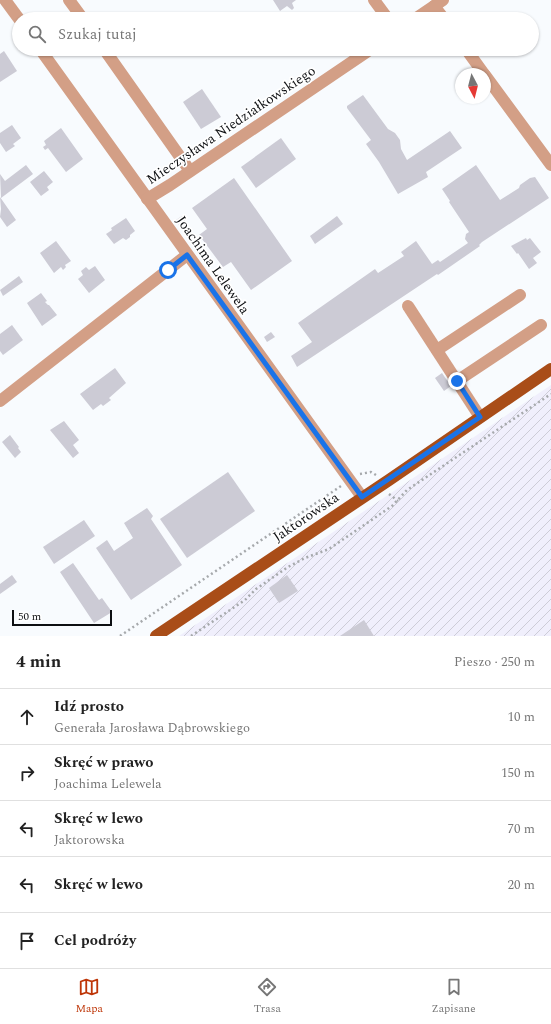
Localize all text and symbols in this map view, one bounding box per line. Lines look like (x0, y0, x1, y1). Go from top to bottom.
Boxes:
search box (12, 12, 539, 56)
icon: search (26, 23, 48, 45)
text: Szukaj tutaj (58, 23, 137, 46)
street label: Mieczysława Niedziałkowskiego (142, 60, 320, 190)
north arrow (455, 68, 491, 104)
street label: Joachima Lelewela (171, 211, 255, 319)
route start (159, 261, 177, 279)
route end (448, 372, 466, 390)
street label: Jaktorowska (269, 487, 344, 547)
scale bar (12, 608, 112, 627)
text: 50 m (18, 608, 41, 625)
text: 4 min (16, 649, 61, 675)
text: Pieszo · 250 m (454, 652, 535, 672)
text: Idź prosto (54, 695, 124, 718)
icon: ahead (16, 706, 38, 728)
text: 10 m (508, 707, 535, 727)
text: Generała Jarosława Dąbrowskiego (54, 718, 250, 738)
text: Skręć w prawo (54, 751, 153, 774)
icon: right (16, 762, 38, 784)
text: 150 m (501, 763, 535, 783)
text: Joachima Lelewela (54, 774, 162, 794)
text: Skręć w lewo (54, 807, 143, 830)
icon: left (16, 818, 38, 840)
text: 70 m (508, 819, 535, 839)
text: Jaktorowska (54, 830, 125, 850)
text: Skręć w lewo (54, 873, 143, 896)
icon: left (16, 874, 38, 896)
text: 20 m (508, 875, 535, 895)
text: Cel podróży (54, 929, 136, 952)
icon: arrive (16, 930, 38, 952)
tab: Mapa (75, 976, 103, 1017)
tab: Trasa (254, 976, 281, 1017)
tab: Zapisane (432, 976, 476, 1017)

